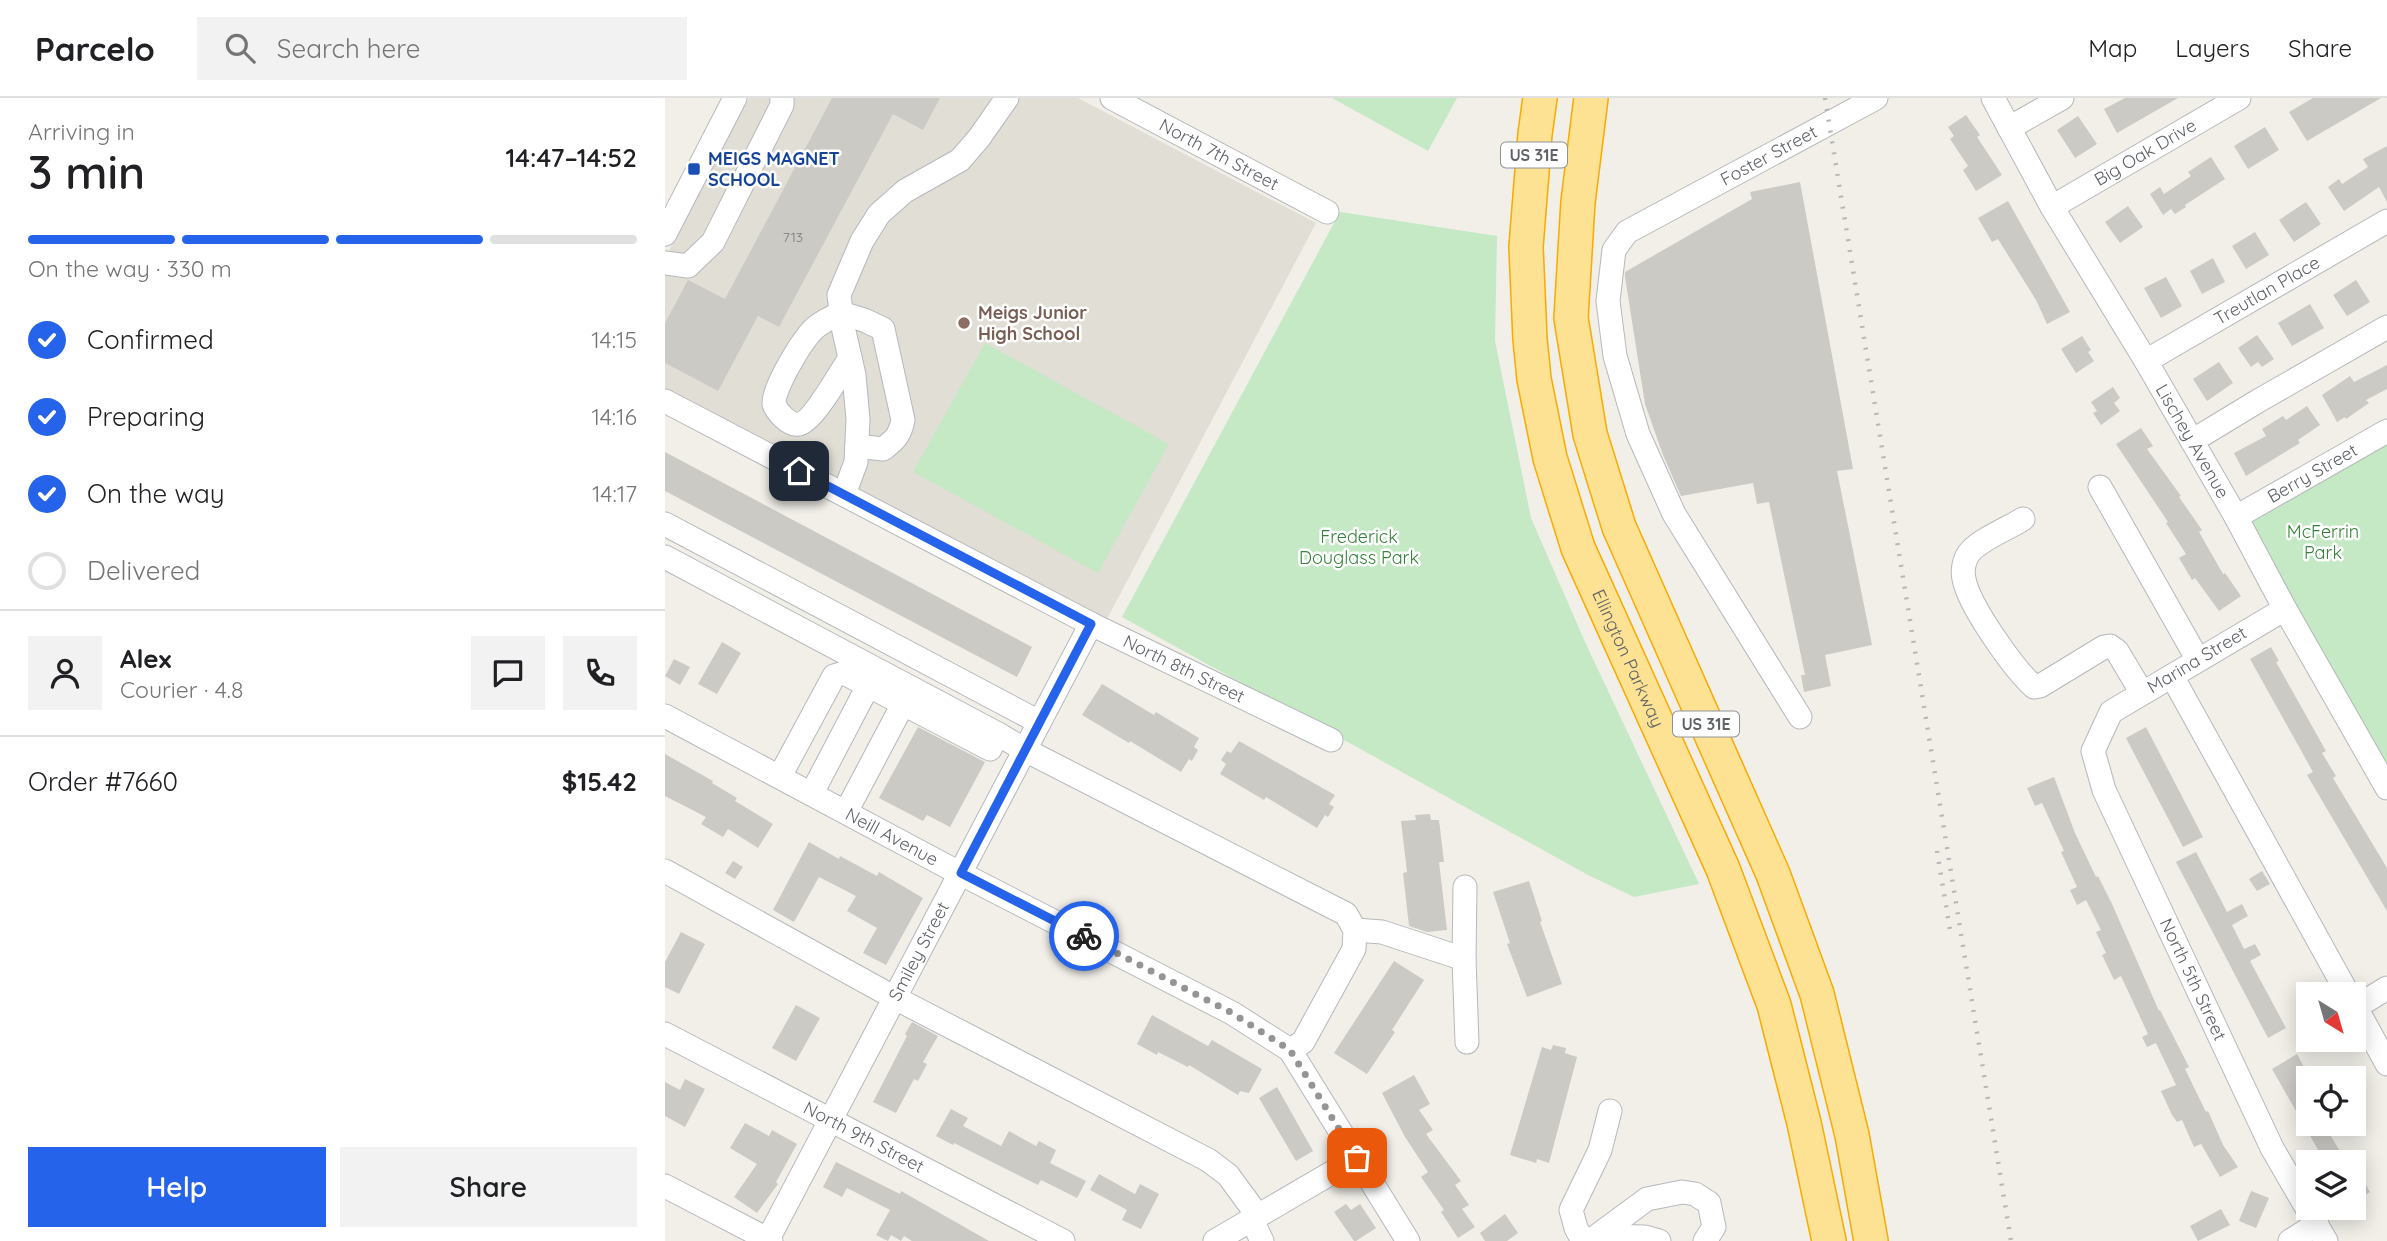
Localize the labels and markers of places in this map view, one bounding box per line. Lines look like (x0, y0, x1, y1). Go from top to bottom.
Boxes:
place label: MEIGS MAGNET SCHOOL (708, 147, 840, 191)
marker: MEIGS MAGNET SCHOOL (686, 161, 702, 177)
place label: Meigs Junior High School (978, 301, 1087, 345)
marker: Meigs Junior High School (956, 315, 972, 331)
pin (769, 441, 829, 501)
pin (1327, 1128, 1387, 1188)

